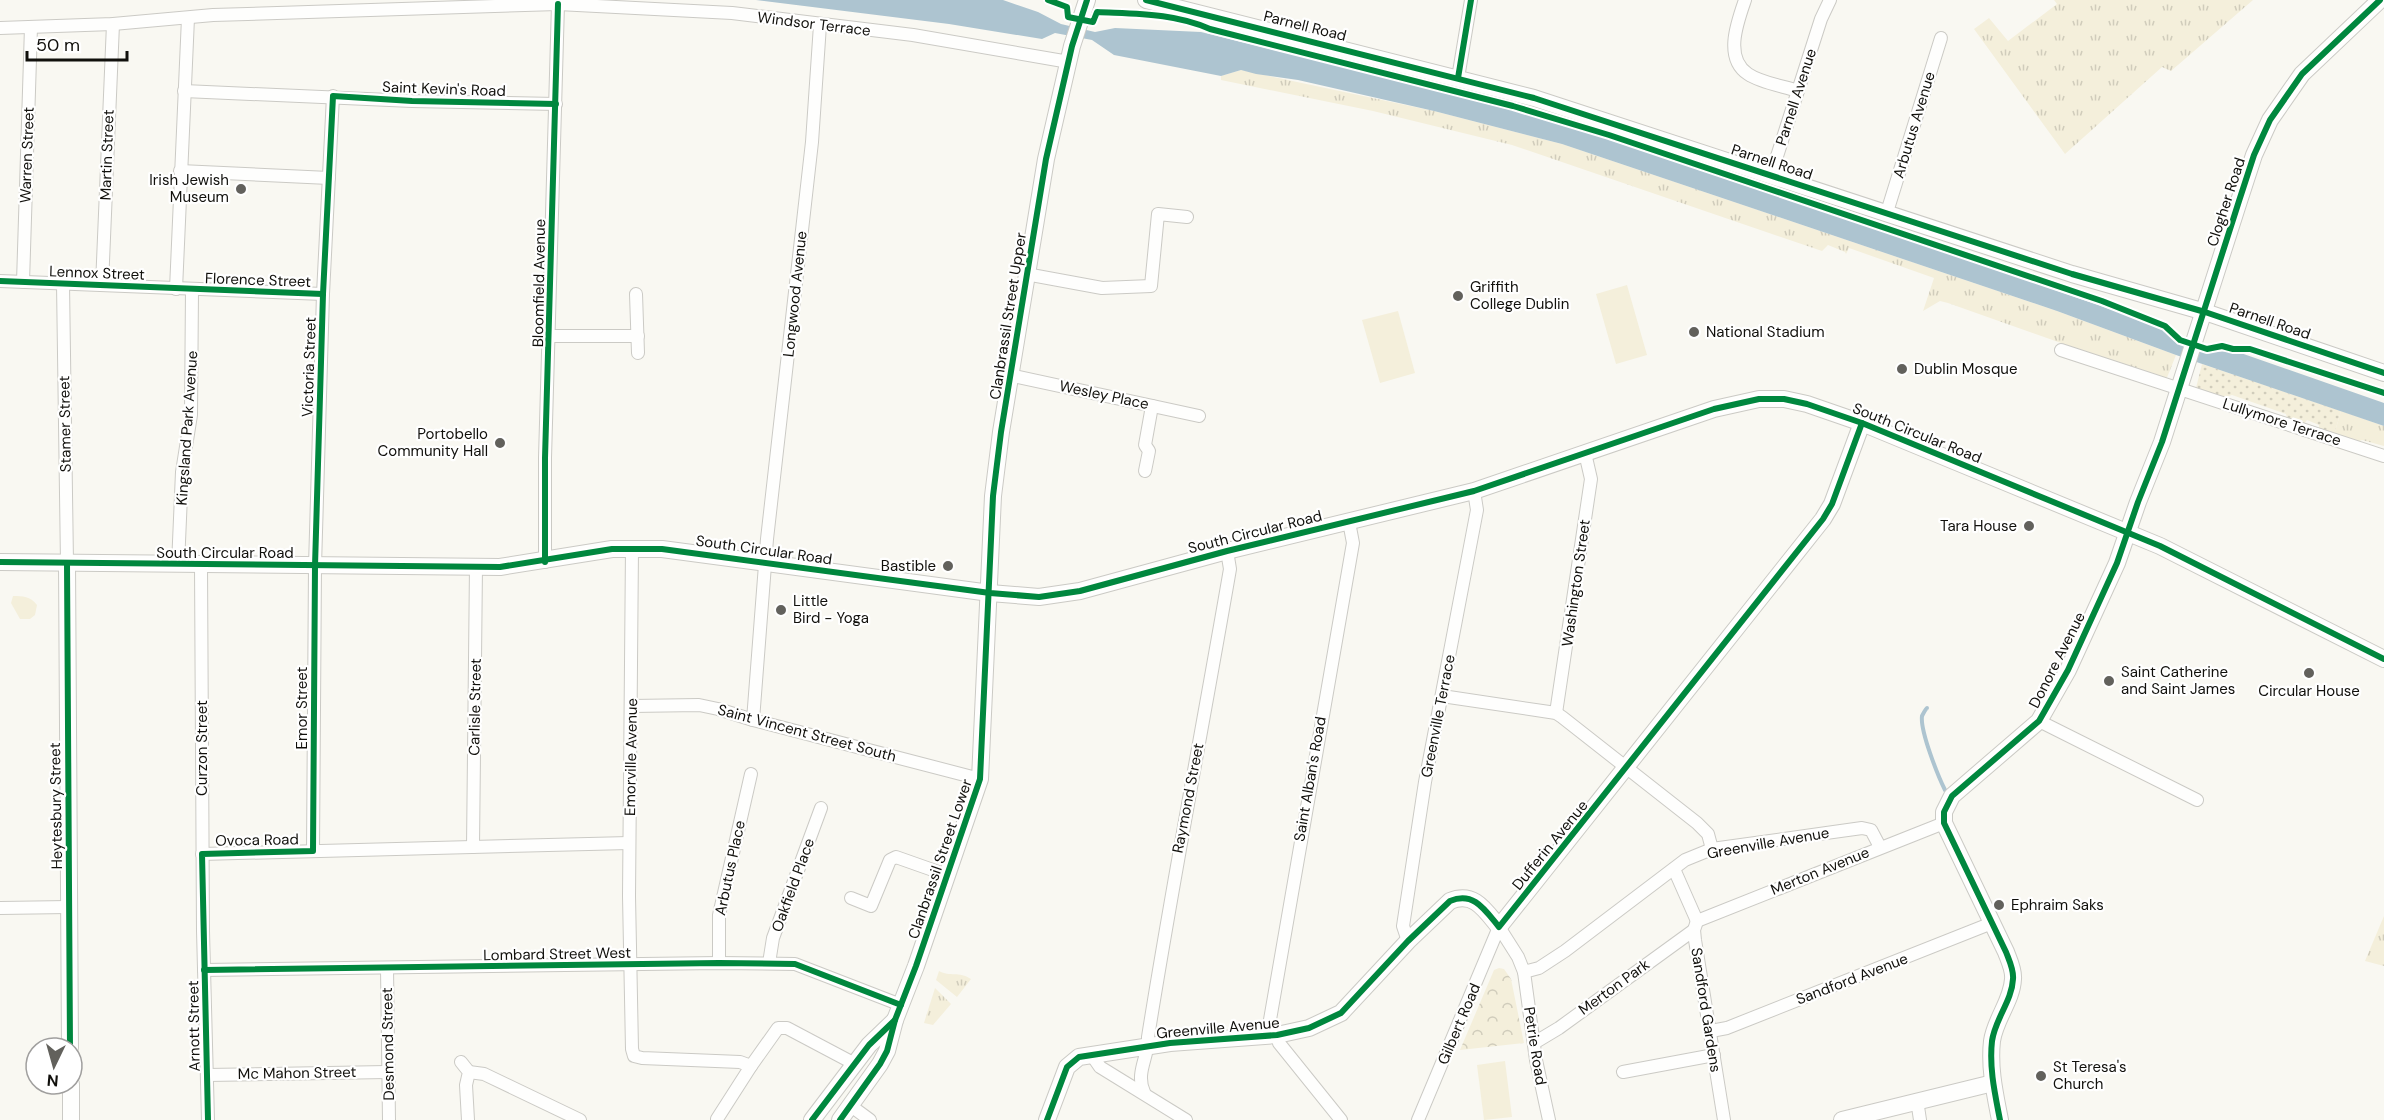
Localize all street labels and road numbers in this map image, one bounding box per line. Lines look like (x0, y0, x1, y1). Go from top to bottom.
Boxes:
street label: Parnell Road (1261, 6, 1349, 46)
street label: Windsor Terrace (756, 7, 872, 41)
street label: Parnell Avenue (1771, 46, 1821, 148)
street label: Arbutus Avenue (1888, 69, 1940, 181)
street label: Saint Kevin's Road (382, 77, 506, 101)
street label: Warren Street (15, 106, 39, 204)
street label: Martin Street (95, 109, 119, 201)
street label: Parnell Road (1729, 139, 1815, 185)
street label: Clogher Road (2202, 155, 2250, 249)
street label: Bloomfield Avenue (528, 219, 550, 347)
street label: Longwood Avenue (778, 230, 812, 358)
street label: Clanbrassil Street Upper (985, 230, 1031, 401)
street label: Lennox Street (49, 261, 145, 285)
street label: Florence Street (205, 268, 312, 292)
street label: Parnell Road (2227, 298, 2313, 344)
street label: Victoria Street (297, 316, 321, 418)
street label: Kingsland Park Avenue (172, 350, 202, 506)
street label: Stamer Street (54, 375, 76, 473)
street label: Wesley Place (1057, 376, 1151, 414)
street label: Lullymore Terrace (2220, 393, 2344, 451)
street label: South Circular Road (1850, 398, 1984, 468)
street label: South Circular Road (1186, 506, 1324, 558)
street label: Washington Street (1557, 518, 1595, 648)
street label: South Circular Road (695, 531, 833, 569)
street label: South Circular Road (156, 543, 294, 563)
street label: Donore Avenue (2024, 608, 2090, 712)
street label: Greenville Terrace (1416, 653, 1460, 779)
street label: Carlisle Street (464, 658, 486, 756)
street label: Emor Street (292, 666, 312, 749)
street label: Emorville Avenue (620, 698, 642, 816)
street label: Curzon Street (192, 700, 212, 796)
street label: Saint Vincent Street South (716, 700, 898, 766)
street label: Saint Alban's Road (1289, 715, 1331, 843)
street label: Raymond Street (1168, 741, 1208, 855)
street label: Heytesbury Street (45, 742, 67, 870)
street label: Clanbrassil Street Lower (903, 776, 977, 942)
street label: Dufferin Avenue (1508, 796, 1592, 894)
street label: Arbutus Place (710, 819, 750, 917)
street label: Greenville Avenue (1705, 822, 1831, 864)
street label: Ovoca Road (215, 829, 299, 851)
street label: Oakfield Place (767, 835, 819, 935)
street label: Merton Avenue (1768, 842, 1872, 900)
street label: Lombard Street West (483, 943, 631, 965)
street label: Sandford Gardens (1686, 946, 1726, 1074)
street label: Sandford Avenue (1793, 948, 1911, 1010)
street label: Merton Park (1574, 954, 1654, 1020)
street label: Arnott Street (183, 980, 205, 1072)
street label: Gilbert Road (1433, 980, 1485, 1068)
street label: Desmond Street (377, 987, 399, 1101)
street label: Petrie Road (1519, 1005, 1551, 1087)
street label: Greenville Avenue (1155, 1013, 1281, 1043)
street label: Mc Mahon Street (238, 1062, 357, 1084)

